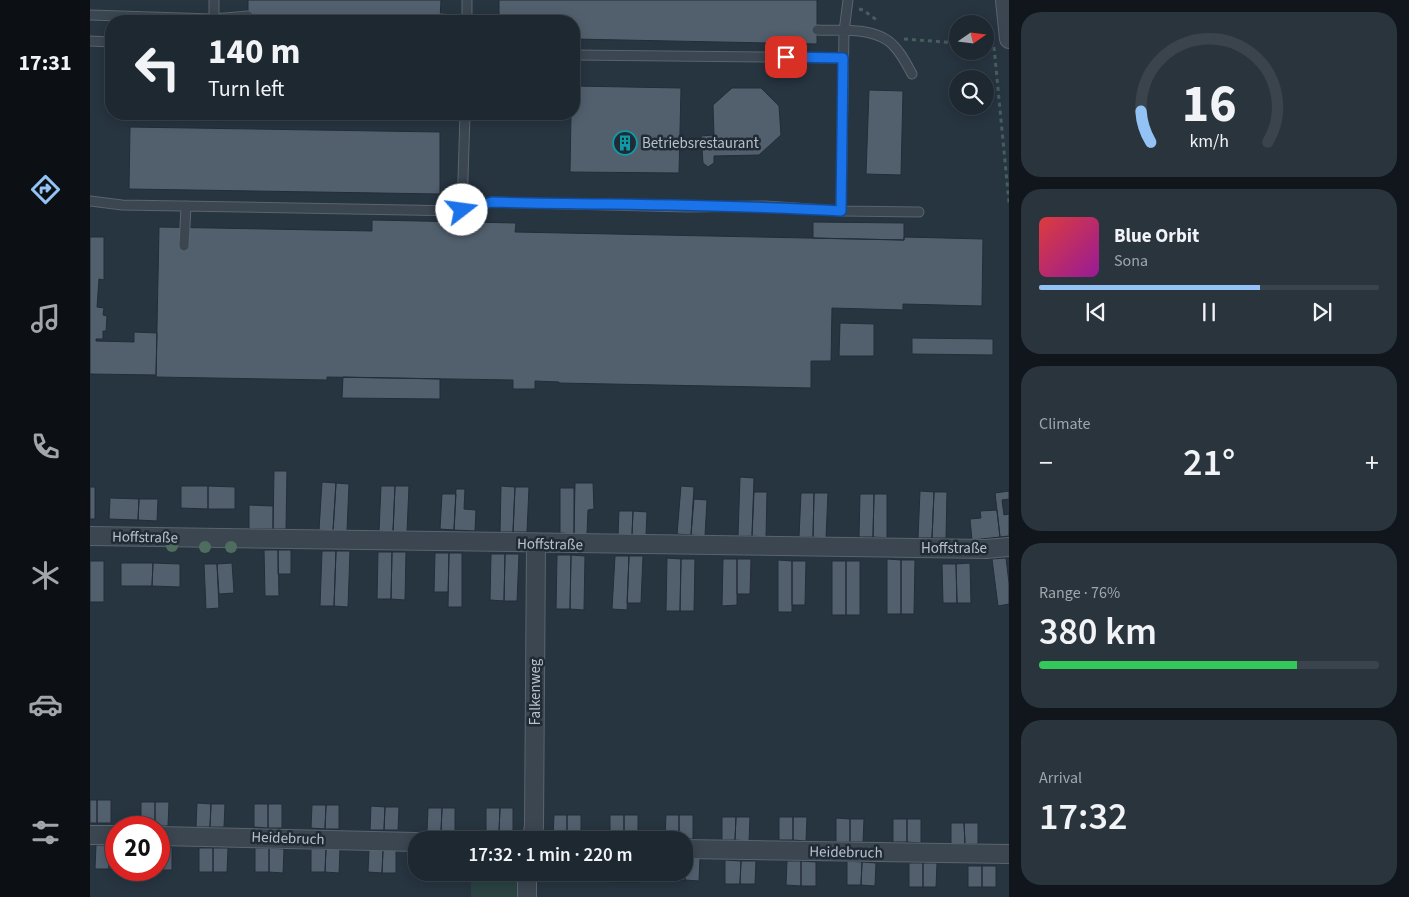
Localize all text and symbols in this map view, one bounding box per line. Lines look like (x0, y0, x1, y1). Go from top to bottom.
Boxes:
north arrow (949, 15, 994, 60)
map controls (949, 15, 994, 115)
text: 140 m (208, 27, 300, 77)
icon: left (125, 35, 190, 100)
pin (765, 36, 807, 78)
icon: arrive (772, 43, 800, 71)
text: 17:31 (18, 47, 72, 79)
text: 16 (1182, 68, 1236, 142)
button: search (949, 70, 994, 115)
text: Turn left (208, 73, 284, 105)
text: km/h (1189, 129, 1229, 154)
building icon: Betriebsrestaurant (612, 130, 638, 156)
place label: Betriebsrestaurant (642, 133, 759, 154)
icon: directions (28, 172, 63, 207)
position arrow (435, 183, 487, 235)
text: Blue Orbit (1114, 223, 1199, 250)
text: Sona (1114, 250, 1148, 272)
icon: previous (1082, 298, 1110, 326)
icon: pause (1195, 298, 1223, 326)
icon: next (1308, 298, 1336, 326)
icon: music (28, 301, 63, 336)
text: Climate (1039, 413, 1090, 435)
icon: phone (28, 429, 63, 464)
text: 21° (1183, 436, 1235, 490)
text: − (1039, 443, 1053, 483)
text: + (1365, 443, 1379, 483)
street label: Hoffstraße (112, 526, 178, 549)
street label: Hoffstraße (517, 533, 583, 556)
street label: Hoffstraße (921, 538, 987, 559)
icon: climate (28, 558, 63, 593)
text: Range · 76% (1039, 582, 1120, 604)
text: 380 km (1039, 605, 1157, 659)
street label: Falkenweg (525, 658, 546, 725)
icon: car (28, 687, 63, 722)
text: Arrival (1039, 767, 1082, 789)
text: 17:32 (1039, 790, 1127, 844)
icon: filters (28, 815, 63, 850)
speed limit sign: 20 (105, 816, 170, 881)
street label: Heidebruch (251, 827, 325, 850)
street label: Heidebruch (809, 841, 883, 864)
text: 17:32 · 1 min · 220 m (468, 842, 633, 869)

